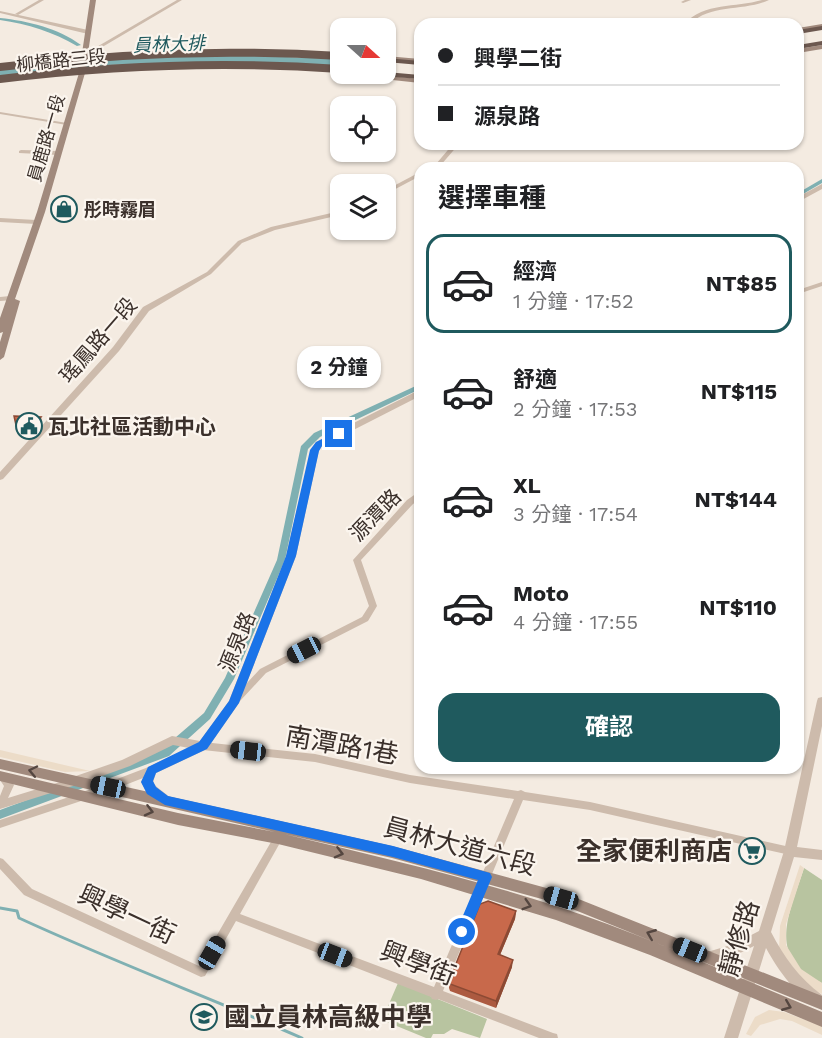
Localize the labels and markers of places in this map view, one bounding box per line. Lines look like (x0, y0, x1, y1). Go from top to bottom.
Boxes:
shop icon: 彤時霧眉 (49, 194, 79, 224)
place label: 彤時霧眉 (84, 199, 156, 220)
public building icon: 瓦北社區活動中心 (14, 411, 44, 441)
place label: 瓦北社區活動中心 (48, 414, 216, 439)
place label: 全家便利商店 (576, 836, 732, 866)
supermarket icon: 全家便利商店 (737, 836, 767, 866)
school or university icon: 國立員林高級中學 (189, 1002, 219, 1032)
place label: 國立員林高級中學 (224, 1002, 432, 1032)

